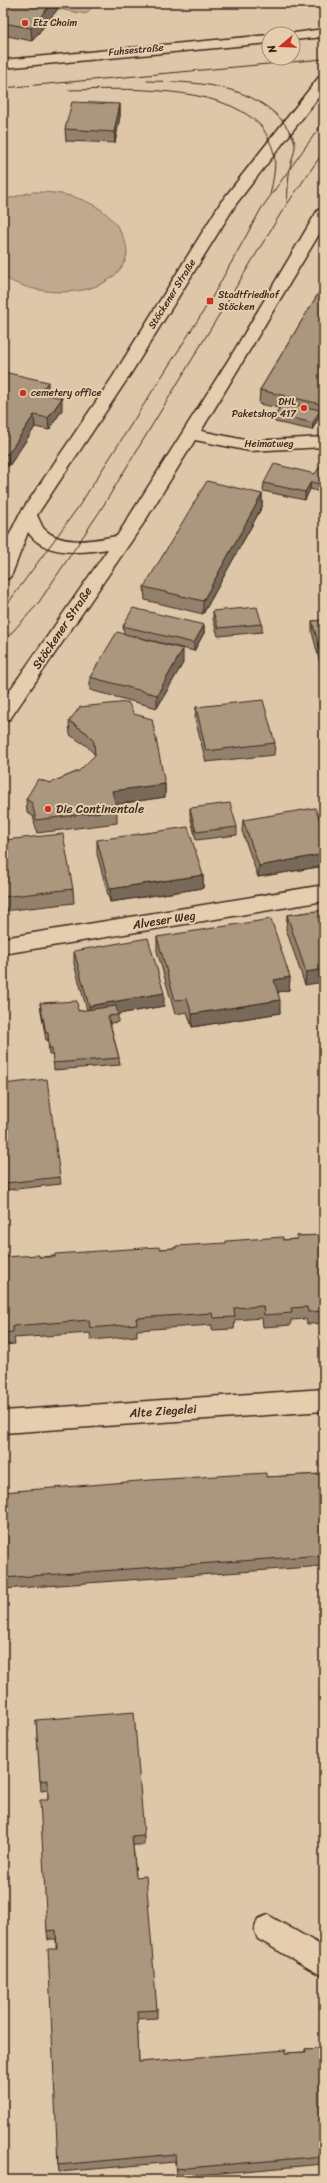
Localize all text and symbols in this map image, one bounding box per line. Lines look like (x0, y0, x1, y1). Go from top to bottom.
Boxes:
place label: Etz Chaim (33, 14, 78, 32)
marker: Etz Chaim (20, 18, 30, 28)
north arrow (261, 26, 301, 66)
street label: Fuhsestraße (108, 39, 164, 61)
text: N (262, 42, 283, 57)
street label: Stöckener Straße (143, 255, 201, 333)
place label: Stadtfriedhof Stöcken (218, 286, 281, 316)
marker: Stadtfriedhof Stöcken (205, 296, 215, 306)
place label: cemetery office (31, 384, 102, 402)
marker: cemetery office (18, 388, 28, 398)
place label: DHL Paketshop 417 (232, 393, 297, 423)
marker: DHL Paketshop 417 (299, 403, 309, 413)
street label: Heimatweg (244, 435, 294, 453)
street label: Stöckener Straße (26, 582, 98, 674)
place label: Die Continentale (56, 798, 144, 820)
marker: Die Continentale (43, 804, 53, 814)
street label: Alveser Weg (130, 904, 197, 936)
street label: Alte Ziegelei (128, 1398, 198, 1424)

